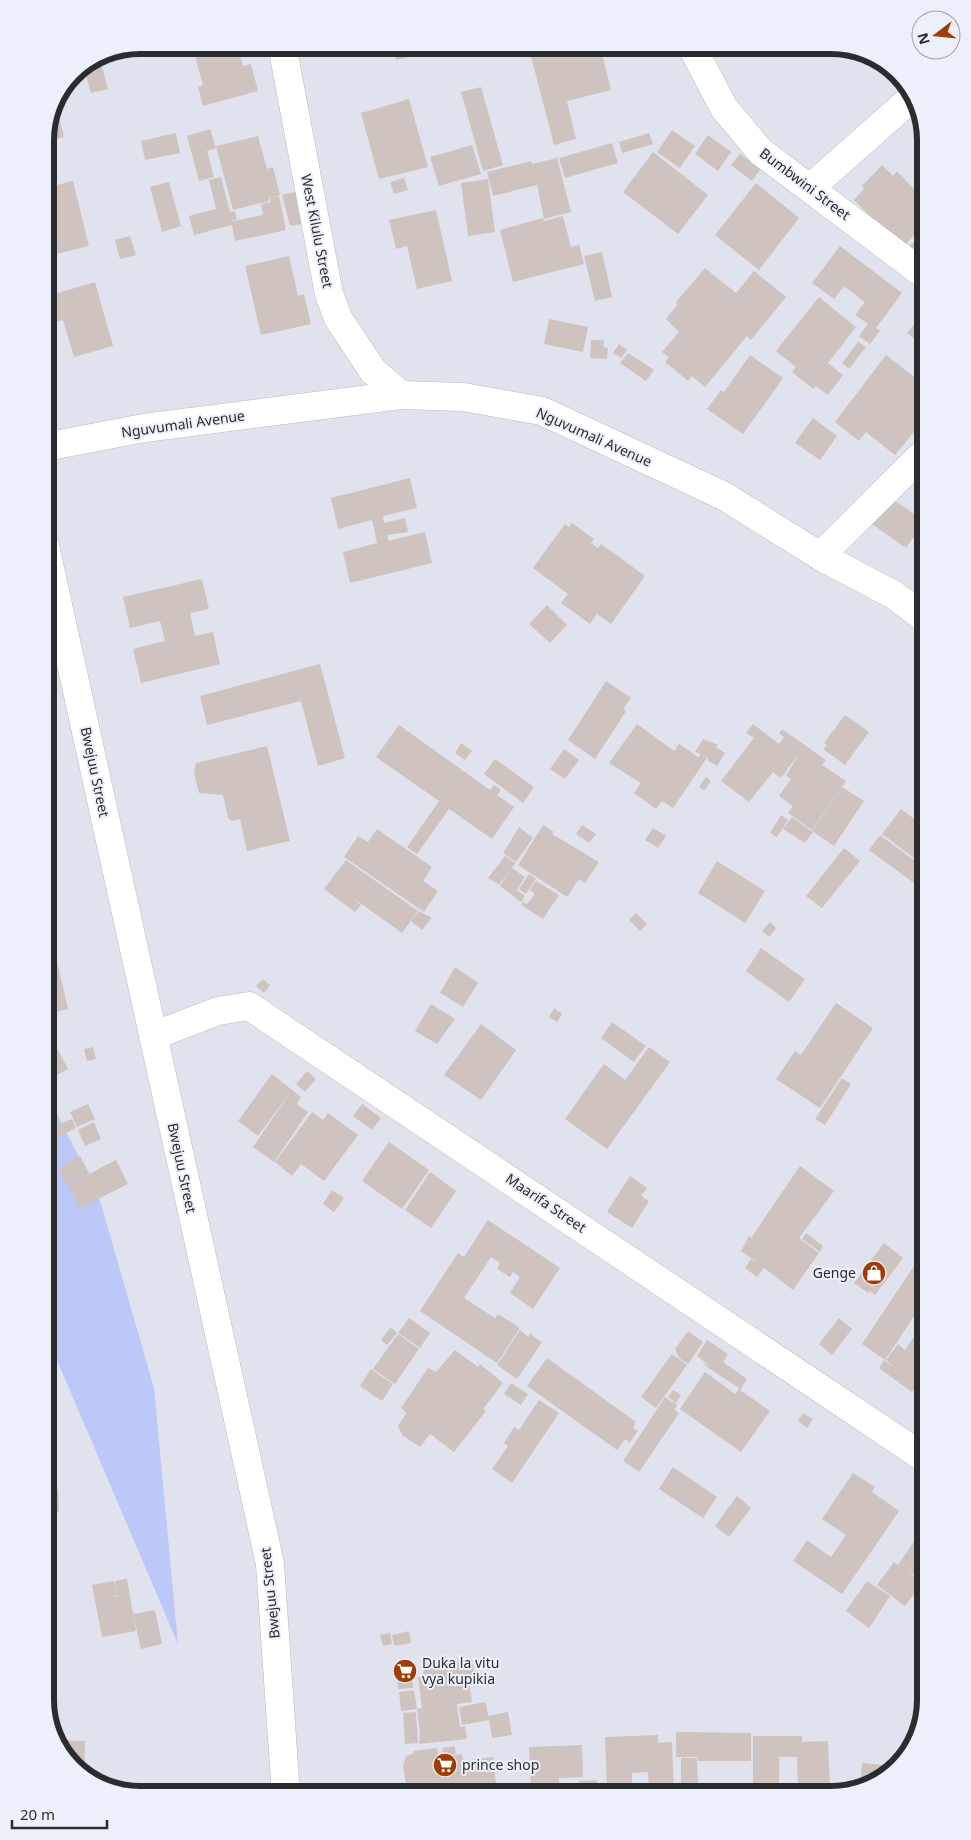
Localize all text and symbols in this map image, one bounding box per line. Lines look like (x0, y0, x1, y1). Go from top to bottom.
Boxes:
north arrow (911, 10, 961, 60)
text: N (912, 31, 934, 47)
street label: Bumbwini Street (756, 143, 854, 224)
street label: West Kilulu Street (297, 172, 338, 289)
street label: Nguvumali Avenue (533, 403, 655, 471)
street label: Nguvumali Avenue (120, 405, 246, 442)
street label: Bwejuu Street (77, 725, 114, 819)
street label: Bwejuu Street (164, 1121, 201, 1215)
street label: Maarifa Street (502, 1169, 590, 1237)
shop icon: Genge (861, 1260, 887, 1286)
place label: Genge (813, 1263, 856, 1282)
street label: Bwejuu Street (255, 1546, 284, 1640)
place label: Duka la vitu vya kupikia (422, 1653, 499, 1688)
supermarket icon: Duka la vitu vya kupikia (392, 1658, 418, 1684)
supermarket icon: prince shop (432, 1752, 458, 1778)
place label: prince shop (462, 1755, 539, 1774)
scale bar (12, 1798, 108, 1830)
text: 20 m (20, 1804, 55, 1824)

